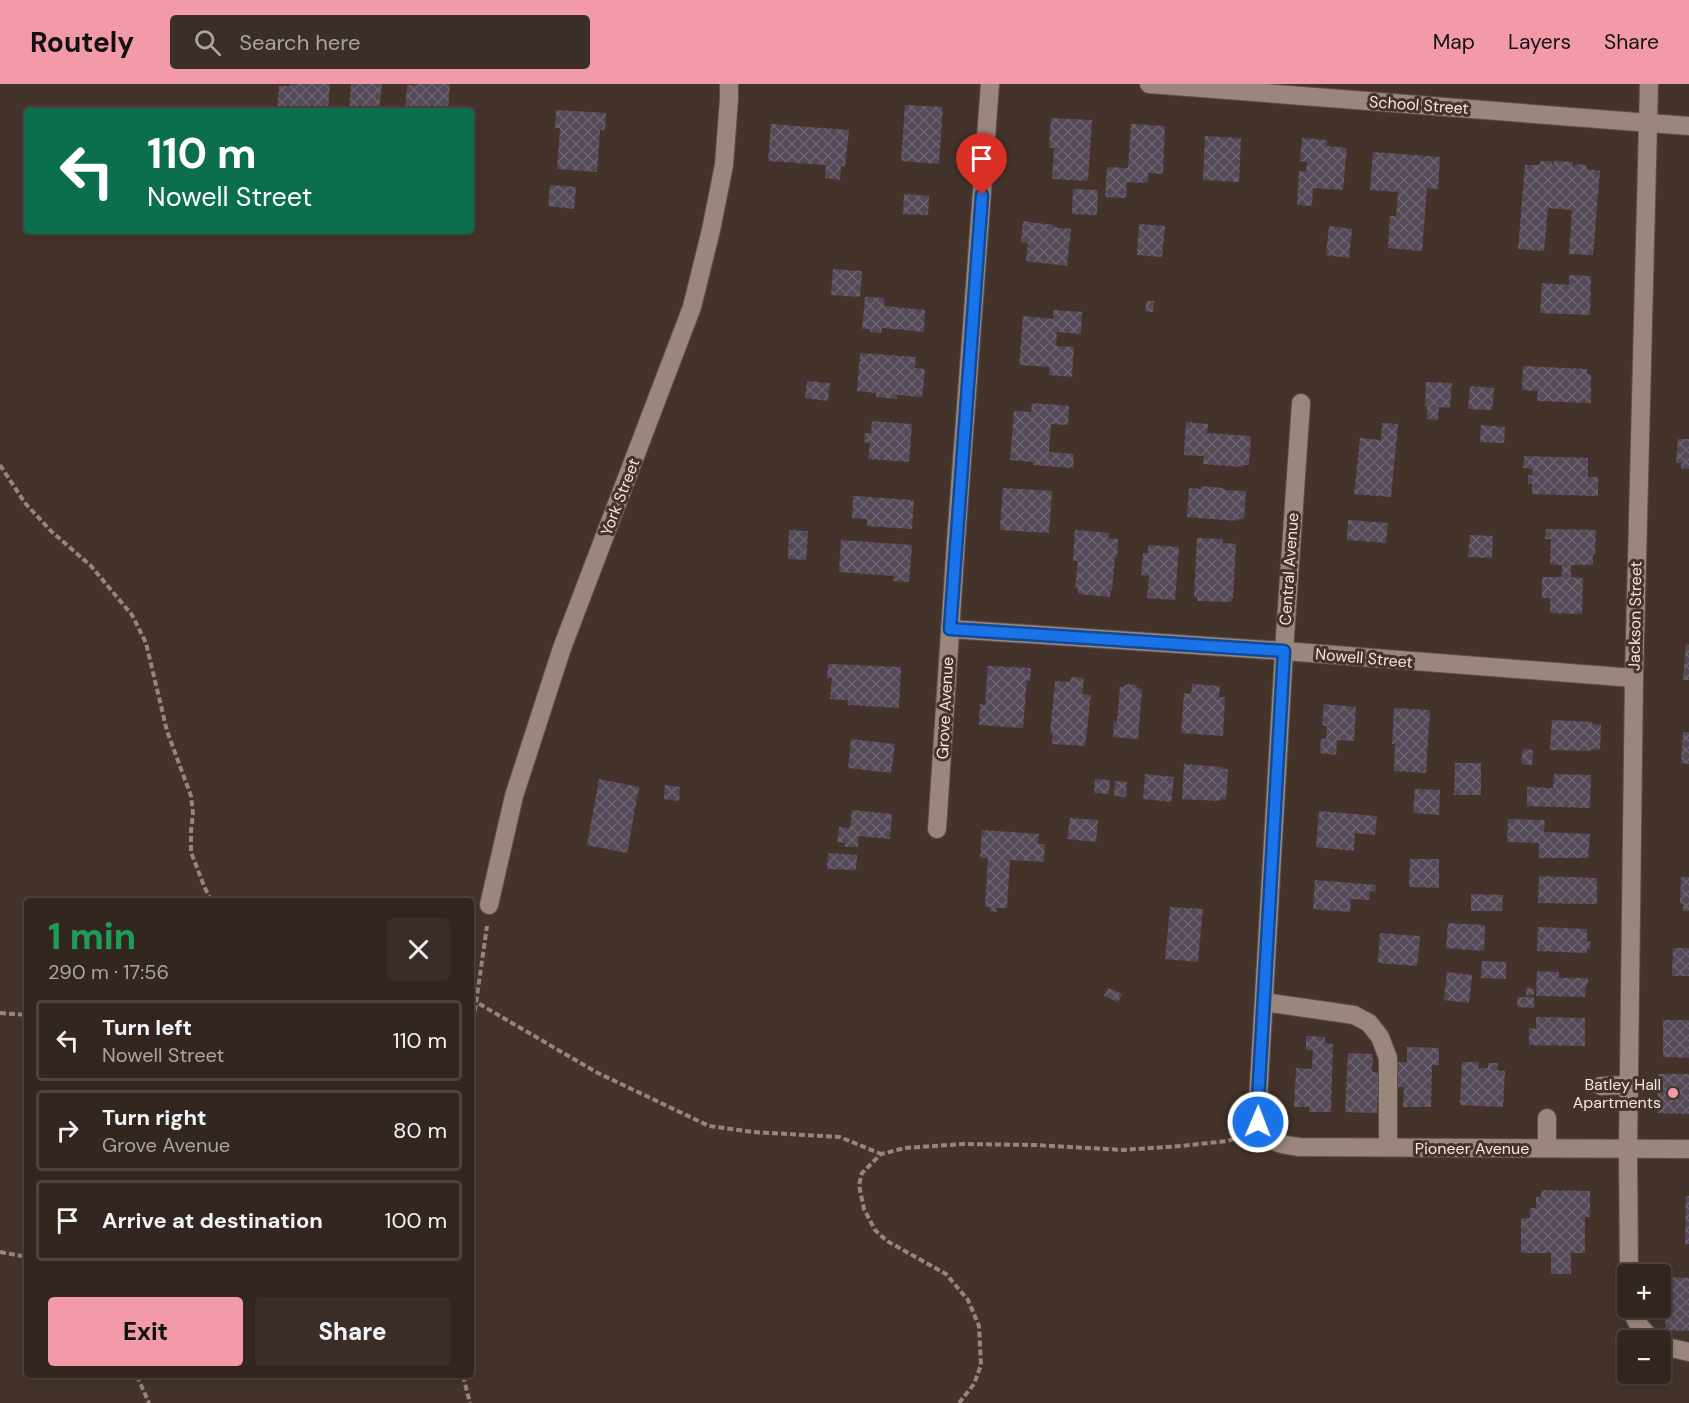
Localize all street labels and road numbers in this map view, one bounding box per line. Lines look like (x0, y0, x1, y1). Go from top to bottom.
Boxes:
street label: School Street (1368, 91, 1470, 119)
street label: York Street (596, 455, 644, 539)
street label: Central Avenue (1275, 512, 1303, 626)
street label: Jackson Street (1624, 561, 1646, 671)
street label: Nowell Street (1314, 643, 1414, 673)
street label: Grove Avenue (932, 656, 958, 760)
street label: Pioneer Avenue (1415, 1138, 1529, 1159)

